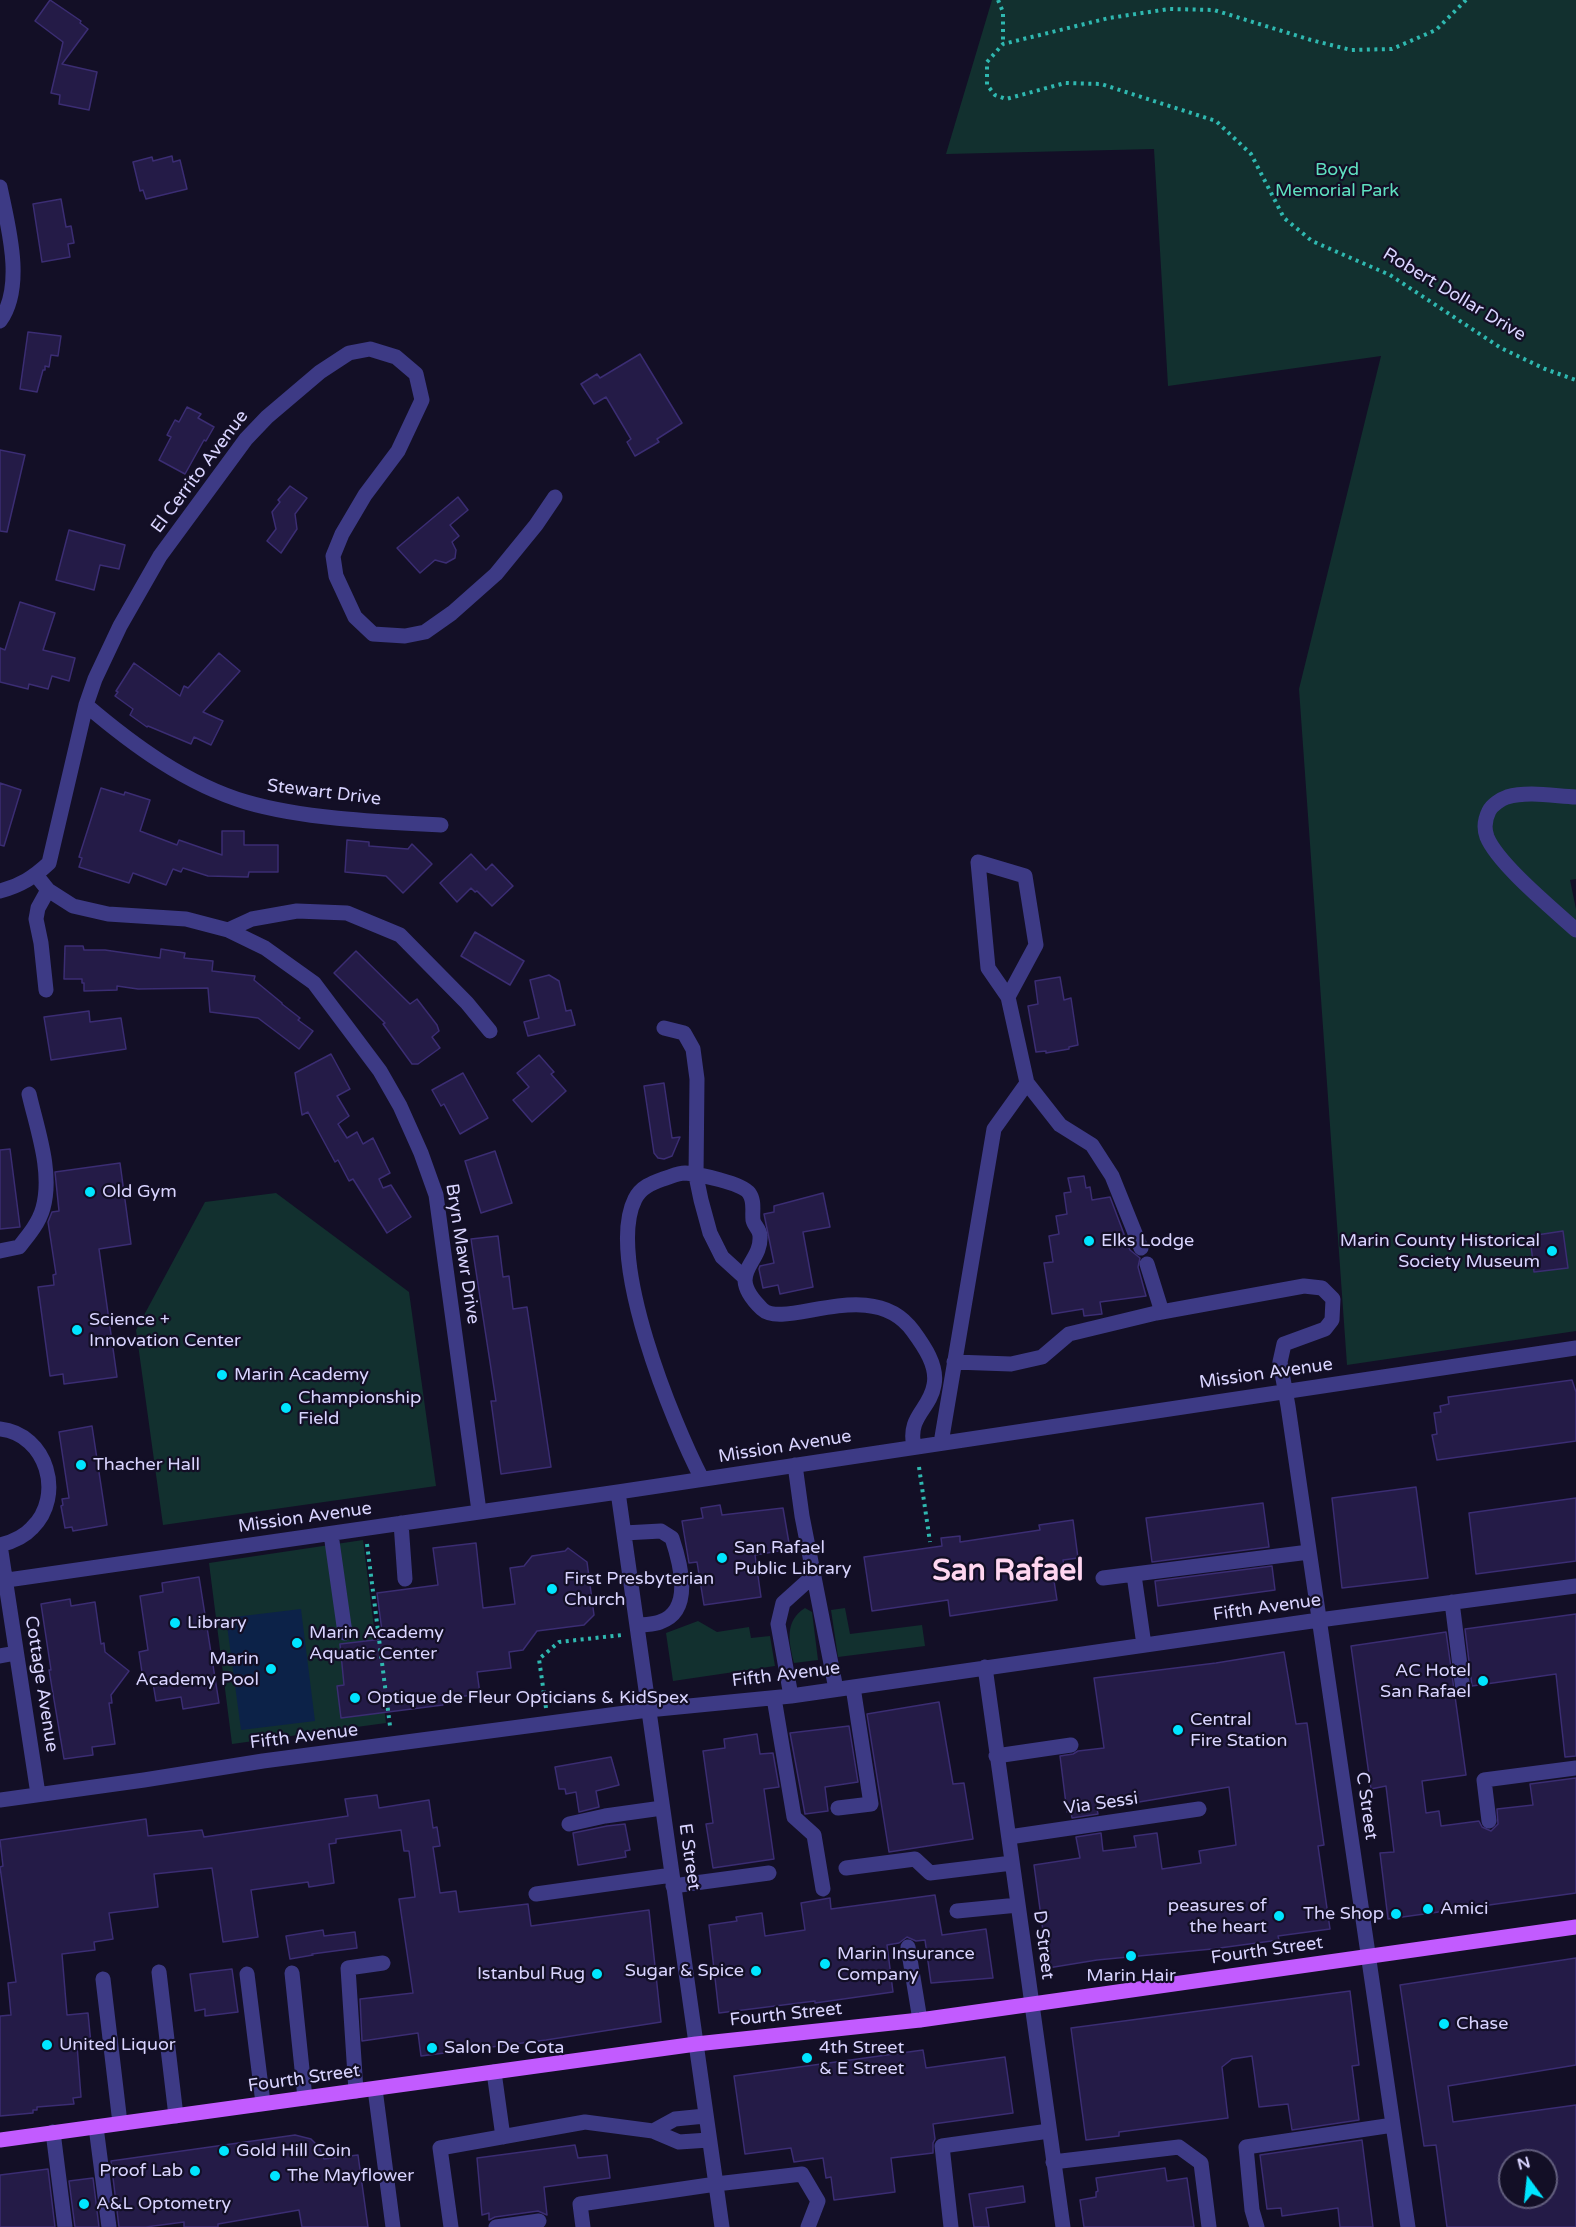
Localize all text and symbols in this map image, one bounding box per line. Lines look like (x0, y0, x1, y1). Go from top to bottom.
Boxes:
park label: Boyd Memorial Park (1275, 159, 1399, 201)
street label: Robert Dollar Drive (1379, 244, 1529, 346)
street label: El Cerrito Avenue (147, 406, 253, 538)
street label: Stewart Drive (266, 775, 382, 811)
place label: Old Gym (102, 1181, 177, 1203)
street label: Bryn Mawr Drive (440, 1182, 484, 1326)
marker: Old Gym (83, 1185, 97, 1199)
place label: Elks Lodge (1101, 1230, 1194, 1252)
place label: Marin County Historical Society Museum (1340, 1230, 1540, 1272)
marker: Elks Lodge (1082, 1234, 1096, 1248)
marker: Marin County Historical Society Museum (1545, 1244, 1559, 1258)
place label: Science + Innovation Center (89, 1309, 241, 1352)
marker: Science + Innovation Center (70, 1323, 84, 1337)
street label: Mission Avenue (1198, 1354, 1334, 1394)
place label: Marin Academy (234, 1364, 369, 1386)
marker: Marin Academy (215, 1368, 229, 1382)
place label: Championship Field (298, 1387, 421, 1430)
marker: Championship Field (279, 1401, 293, 1415)
street label: Mission Avenue (717, 1426, 853, 1468)
place label: Thacher Hall (93, 1454, 200, 1476)
marker: Thacher Hall (74, 1458, 88, 1472)
street label: Mission Avenue (237, 1498, 373, 1538)
place label: San Rafael Public Library (734, 1537, 851, 1580)
marker: San Rafael Public Library (715, 1551, 729, 1565)
district label: San Rafael (932, 1554, 1084, 1590)
place label: First Presbyterian Church (564, 1568, 714, 1610)
marker: First Presbyterian Church (545, 1582, 559, 1596)
street label: Fifth Avenue (1212, 1590, 1322, 1626)
place label: Library (187, 1612, 247, 1634)
street label: Cottage Avenue (20, 1614, 62, 1754)
marker: Library (168, 1616, 182, 1630)
place label: Marin Academy Aquatic Center (309, 1622, 444, 1664)
marker: Marin Academy Aquatic Center (290, 1636, 304, 1650)
place label: Marin Academy Pool (136, 1648, 259, 1690)
street label: Fifth Avenue (731, 1658, 841, 1692)
place label: AC Hotel San Rafael (1380, 1660, 1471, 1702)
marker: Marin Academy Pool (264, 1662, 278, 1676)
marker: AC Hotel San Rafael (1476, 1674, 1490, 1688)
place label: Optique de Fleur Opticians & KidSpex (367, 1687, 689, 1709)
marker: Optique de Fleur Opticians & KidSpex (348, 1691, 362, 1705)
place label: Central Fire Station (1190, 1709, 1287, 1752)
street label: Fifth Avenue (249, 1720, 359, 1754)
marker: Central Fire Station (1171, 1723, 1185, 1737)
street label: C Street (1351, 1771, 1381, 1841)
street label: Via Sessi (1063, 1788, 1139, 1820)
street label: E Street (674, 1822, 704, 1892)
place label: peasures of the heart (1168, 1895, 1267, 1938)
place label: Amici (1440, 1898, 1488, 1920)
marker: Amici (1421, 1902, 1435, 1916)
place label: The Shop (1303, 1903, 1384, 1925)
marker: The Shop (1389, 1907, 1403, 1921)
street label: D Street (1028, 1909, 1058, 1981)
marker: peasures of the heart (1272, 1909, 1286, 1923)
street label: Fourth Street (1210, 1932, 1324, 1970)
place label: Marin Insurance Company (837, 1943, 975, 1986)
marker: Marin Hair (1124, 1949, 1138, 1963)
marker: Marin Insurance Company (818, 1957, 832, 1971)
place label: Sugar & Spice (625, 1960, 744, 1982)
place label: Istanbul Rug (477, 1963, 585, 1985)
marker: Sugar & Spice (749, 1964, 763, 1978)
place label: Marin Hair (1086, 1965, 1176, 1987)
marker: Istanbul Rug (590, 1967, 604, 1981)
street label: Fourth Street (729, 1998, 843, 2032)
place label: Chase (1456, 2013, 1508, 2035)
marker: Chase (1437, 2017, 1451, 2031)
place label: United Liquor (59, 2034, 176, 2056)
place label: Salon De Cota (444, 2037, 564, 2059)
place label: 4th Street & E Street (819, 2037, 904, 2080)
marker: United Liquor (40, 2038, 54, 2052)
marker: Salon De Cota (425, 2041, 439, 2055)
marker: 4th Street & E Street (800, 2051, 814, 2065)
street label: Fourth Street (247, 2060, 361, 2098)
place label: Gold Hill Coin (236, 2140, 351, 2162)
marker: Gold Hill Coin (217, 2144, 231, 2158)
north arrow (1498, 2149, 1558, 2209)
text: N (1515, 2152, 1533, 2175)
place label: Proof Lab (99, 2160, 183, 2182)
marker: Proof Lab (188, 2164, 202, 2178)
place label: The Mayflower (287, 2165, 414, 2187)
marker: The Mayflower (268, 2169, 282, 2183)
place label: A&L Optometry (96, 2193, 231, 2215)
marker: A&L Optometry (77, 2197, 91, 2211)

